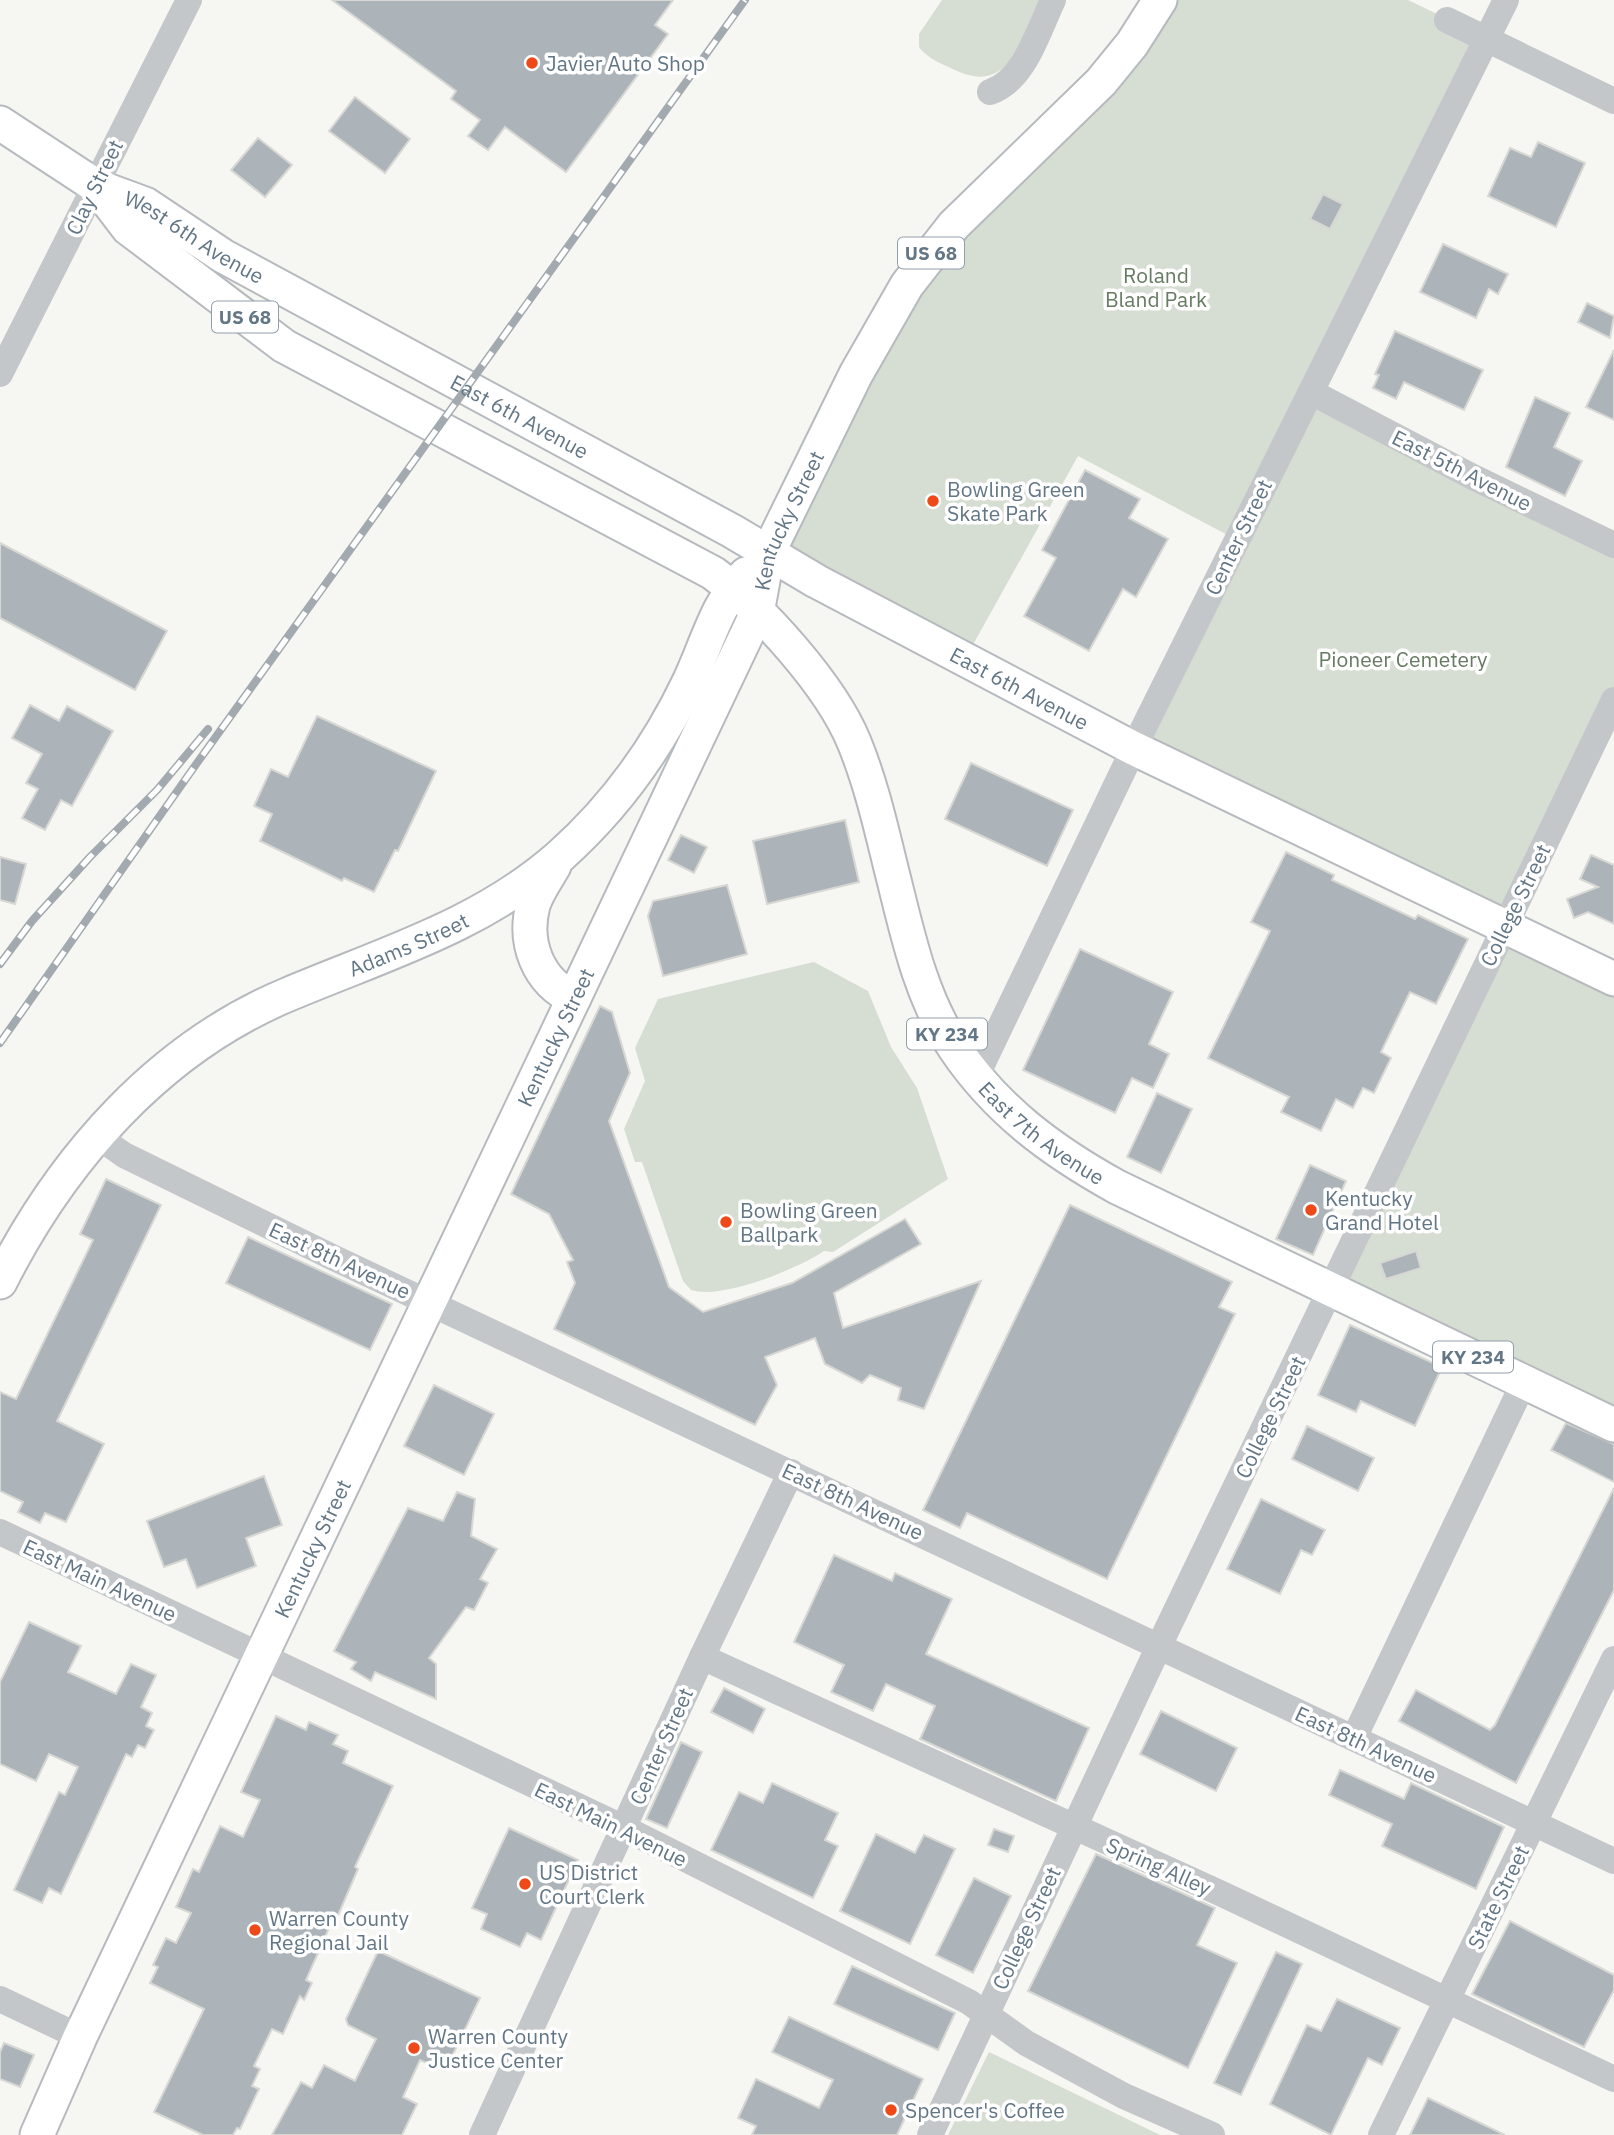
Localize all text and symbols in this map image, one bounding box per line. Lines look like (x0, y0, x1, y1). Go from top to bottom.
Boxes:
place label: Javier Auto Shop (546, 49, 705, 77)
marker: Javier Auto Shop (524, 55, 540, 71)
street label: Clay Street (59, 135, 129, 239)
street label: West 6th Avenue (121, 184, 269, 290)
road number: US 68 (898, 238, 964, 268)
park label: Roland Bland Park (1105, 261, 1207, 313)
road number: US 68 (212, 302, 278, 332)
street label: East 6th Avenue (446, 368, 594, 465)
street label: East 5th Avenue (1388, 423, 1536, 517)
street label: Kentucky Street (747, 446, 830, 593)
street label: Center Street (1198, 474, 1278, 600)
place label: Bowling Green Skate Park (947, 475, 1085, 527)
marker: Bowling Green Skate Park (925, 493, 941, 509)
street label: East 6th Avenue (945, 640, 1094, 736)
park label: Pioneer Cemetery (1318, 645, 1488, 673)
street label: College Street (1473, 839, 1557, 971)
street label: Adams Street (345, 906, 473, 983)
street label: Kentucky Street (510, 963, 600, 1111)
road number: KY 234 (907, 1018, 987, 1050)
street label: East 7th Avenue (973, 1075, 1110, 1191)
place label: Kentucky Grand Hotel (1325, 1184, 1439, 1236)
place label: Bowling Green Ballpark (740, 1196, 878, 1248)
marker: Kentucky Grand Hotel (1303, 1202, 1319, 1218)
marker: Bowling Green Ballpark (718, 1214, 734, 1230)
street label: East 8th Avenue (265, 1215, 415, 1305)
road number: KY 234 (1433, 1342, 1513, 1372)
street label: College Street (1228, 1351, 1312, 1483)
street label: East 8th Avenue (778, 1456, 928, 1546)
street label: Kentucky Street (267, 1475, 357, 1622)
street label: East Main Avenue (19, 1532, 181, 1628)
street label: Center Street (623, 1683, 699, 1809)
street label: East 8th Avenue (1291, 1699, 1441, 1789)
street label: East Main Avenue (530, 1775, 692, 1873)
street label: Spring Alley (1102, 1830, 1216, 1902)
street label: State Street (1461, 1840, 1535, 1954)
place label: US District Court Clerk (539, 1858, 645, 1910)
street label: College Street (985, 1862, 1067, 1994)
marker: US District Court Clerk (517, 1876, 533, 1892)
place label: Warren County Regional Jail (269, 1904, 409, 1956)
marker: Warren County Regional Jail (247, 1922, 263, 1938)
place label: Warren County Justice Center (428, 2022, 568, 2074)
marker: Warren County Justice Center (406, 2040, 422, 2056)
place label: Spencer's Coffee (905, 2096, 1065, 2124)
marker: Spencer's Coffee (883, 2102, 899, 2118)

